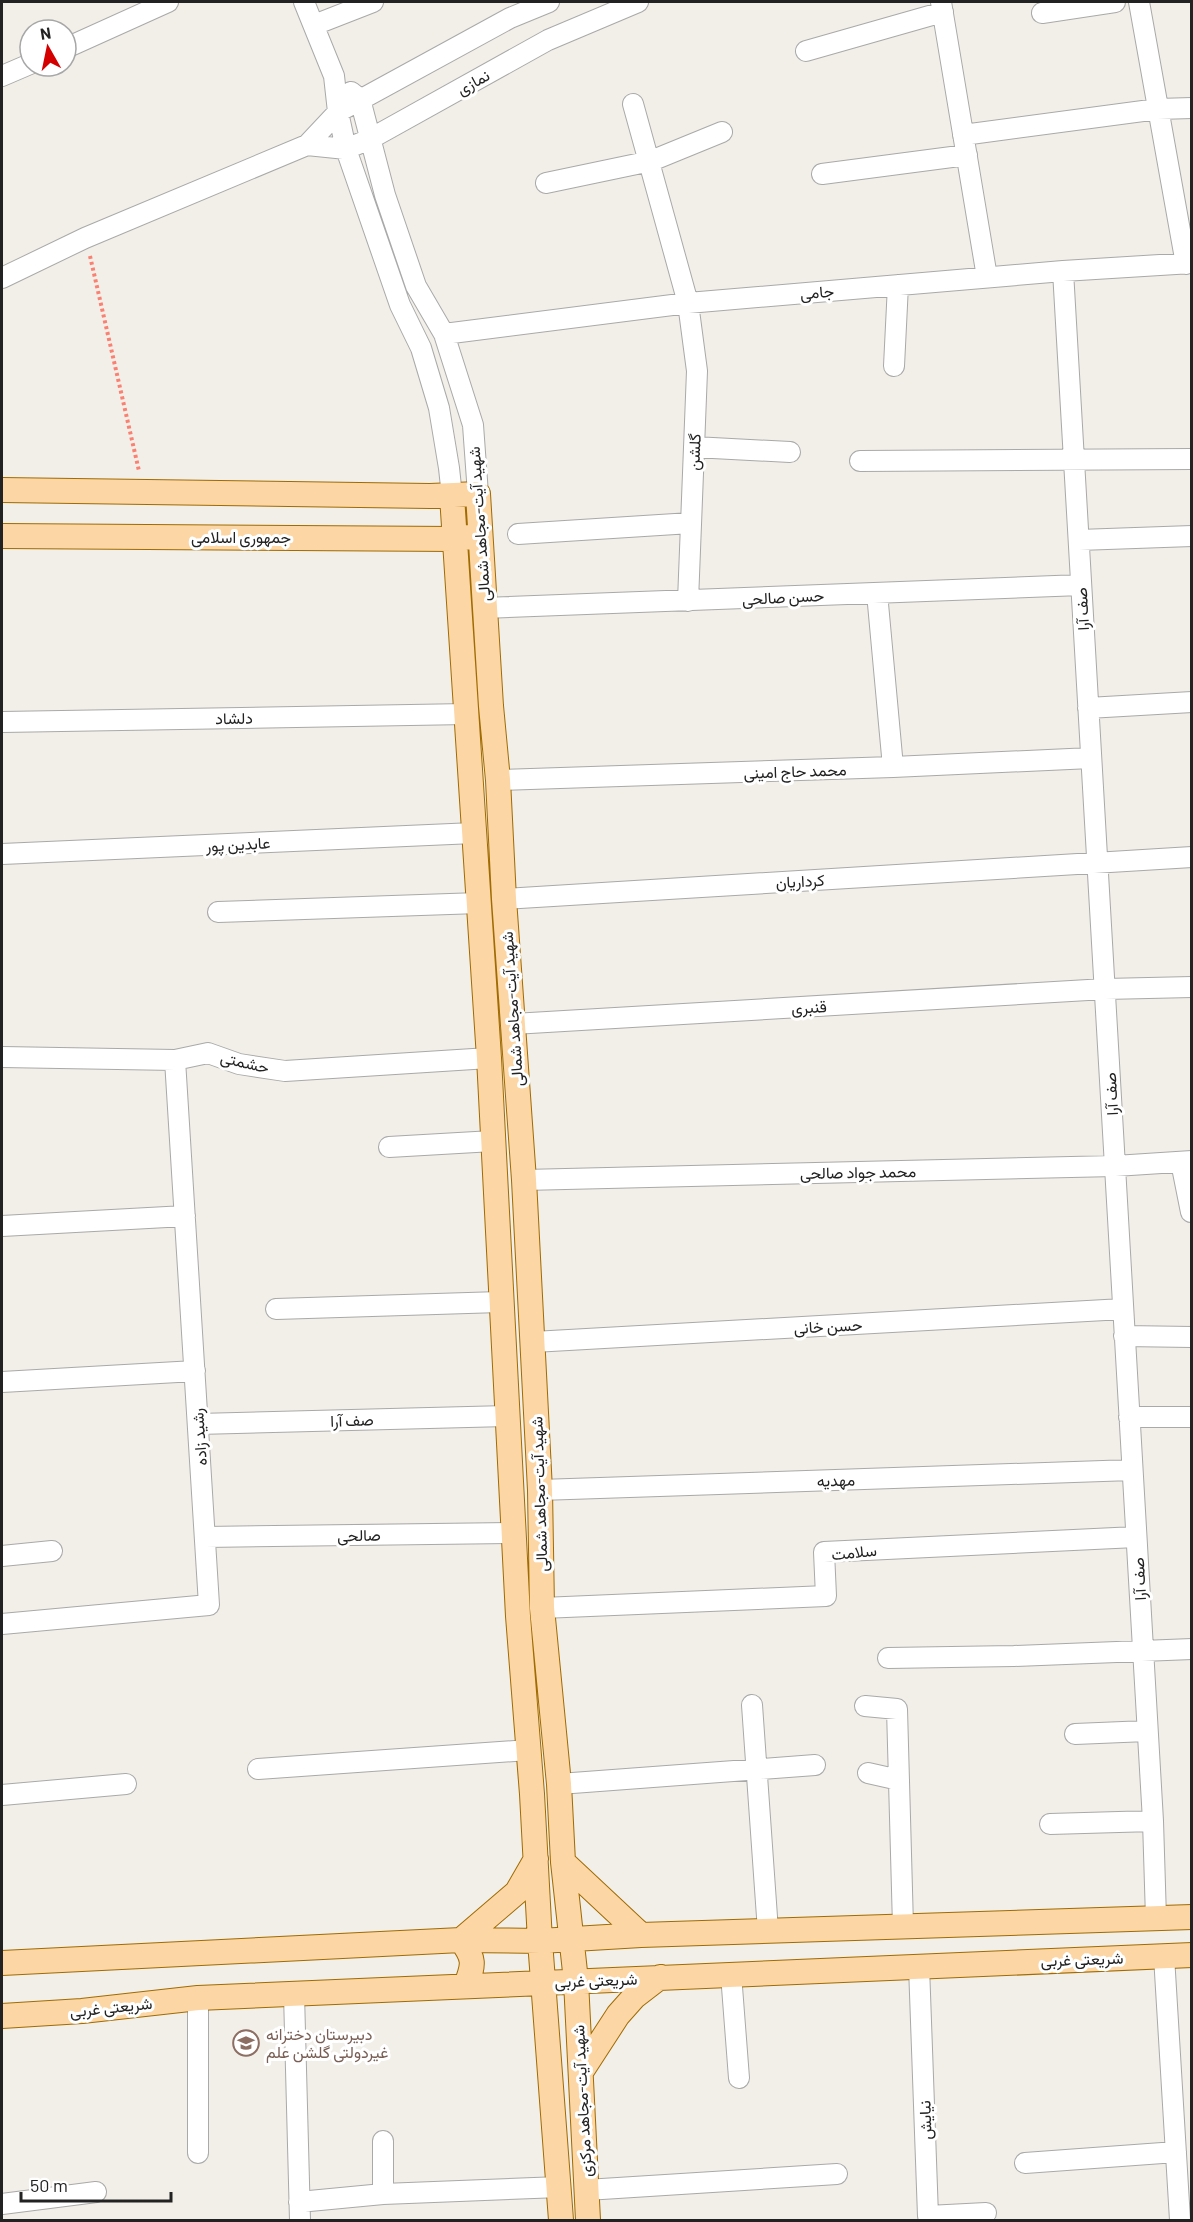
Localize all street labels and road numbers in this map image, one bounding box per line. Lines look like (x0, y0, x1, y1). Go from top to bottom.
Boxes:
street label: نمازی (453, 65, 494, 100)
street label: جامی (799, 281, 835, 304)
street label: گلشن (683, 433, 706, 471)
street label: شهید آیت-مجاهد شمالی (464, 446, 495, 602)
street label: جمهوری اسلامی (191, 527, 291, 548)
street label: حسن صالحی (741, 585, 825, 610)
street label: صف آرا (1071, 587, 1094, 631)
street label: دلشاد (215, 708, 253, 727)
street label: محمد حاج امینی (743, 759, 847, 785)
street label: عابدین پور (204, 832, 271, 858)
street label: کرداریان (775, 870, 825, 893)
street label: شهید آیت-مجاهد شمالی (497, 931, 528, 1087)
street label: قنبری (791, 996, 827, 1019)
street label: حشمتی (218, 1047, 272, 1078)
street label: صف آرا (1100, 1072, 1123, 1116)
street label: محمد جواد صالحی (800, 1161, 916, 1184)
street label: حسن خانی (793, 1314, 863, 1339)
street label: رشید زاده (187, 1408, 212, 1466)
street label: صف آرا (330, 1409, 374, 1432)
street label: شهید آیت-مجاهد شمالی (526, 1416, 553, 1572)
street label: مهدیه (817, 1469, 856, 1492)
street label: صالحی (337, 1525, 381, 1546)
street label: سلامت (830, 1540, 878, 1563)
street label: صف آرا (1128, 1557, 1151, 1601)
street label: شریعتی غربی (1040, 1948, 1124, 1971)
street label: شریعتی غربی (554, 1969, 638, 1992)
street label: شریعتی غربی (69, 1993, 153, 2022)
street label: شهید آیت-مجاهد مرکزی (568, 2024, 597, 2178)
street label: نیایش (914, 2100, 937, 2140)

